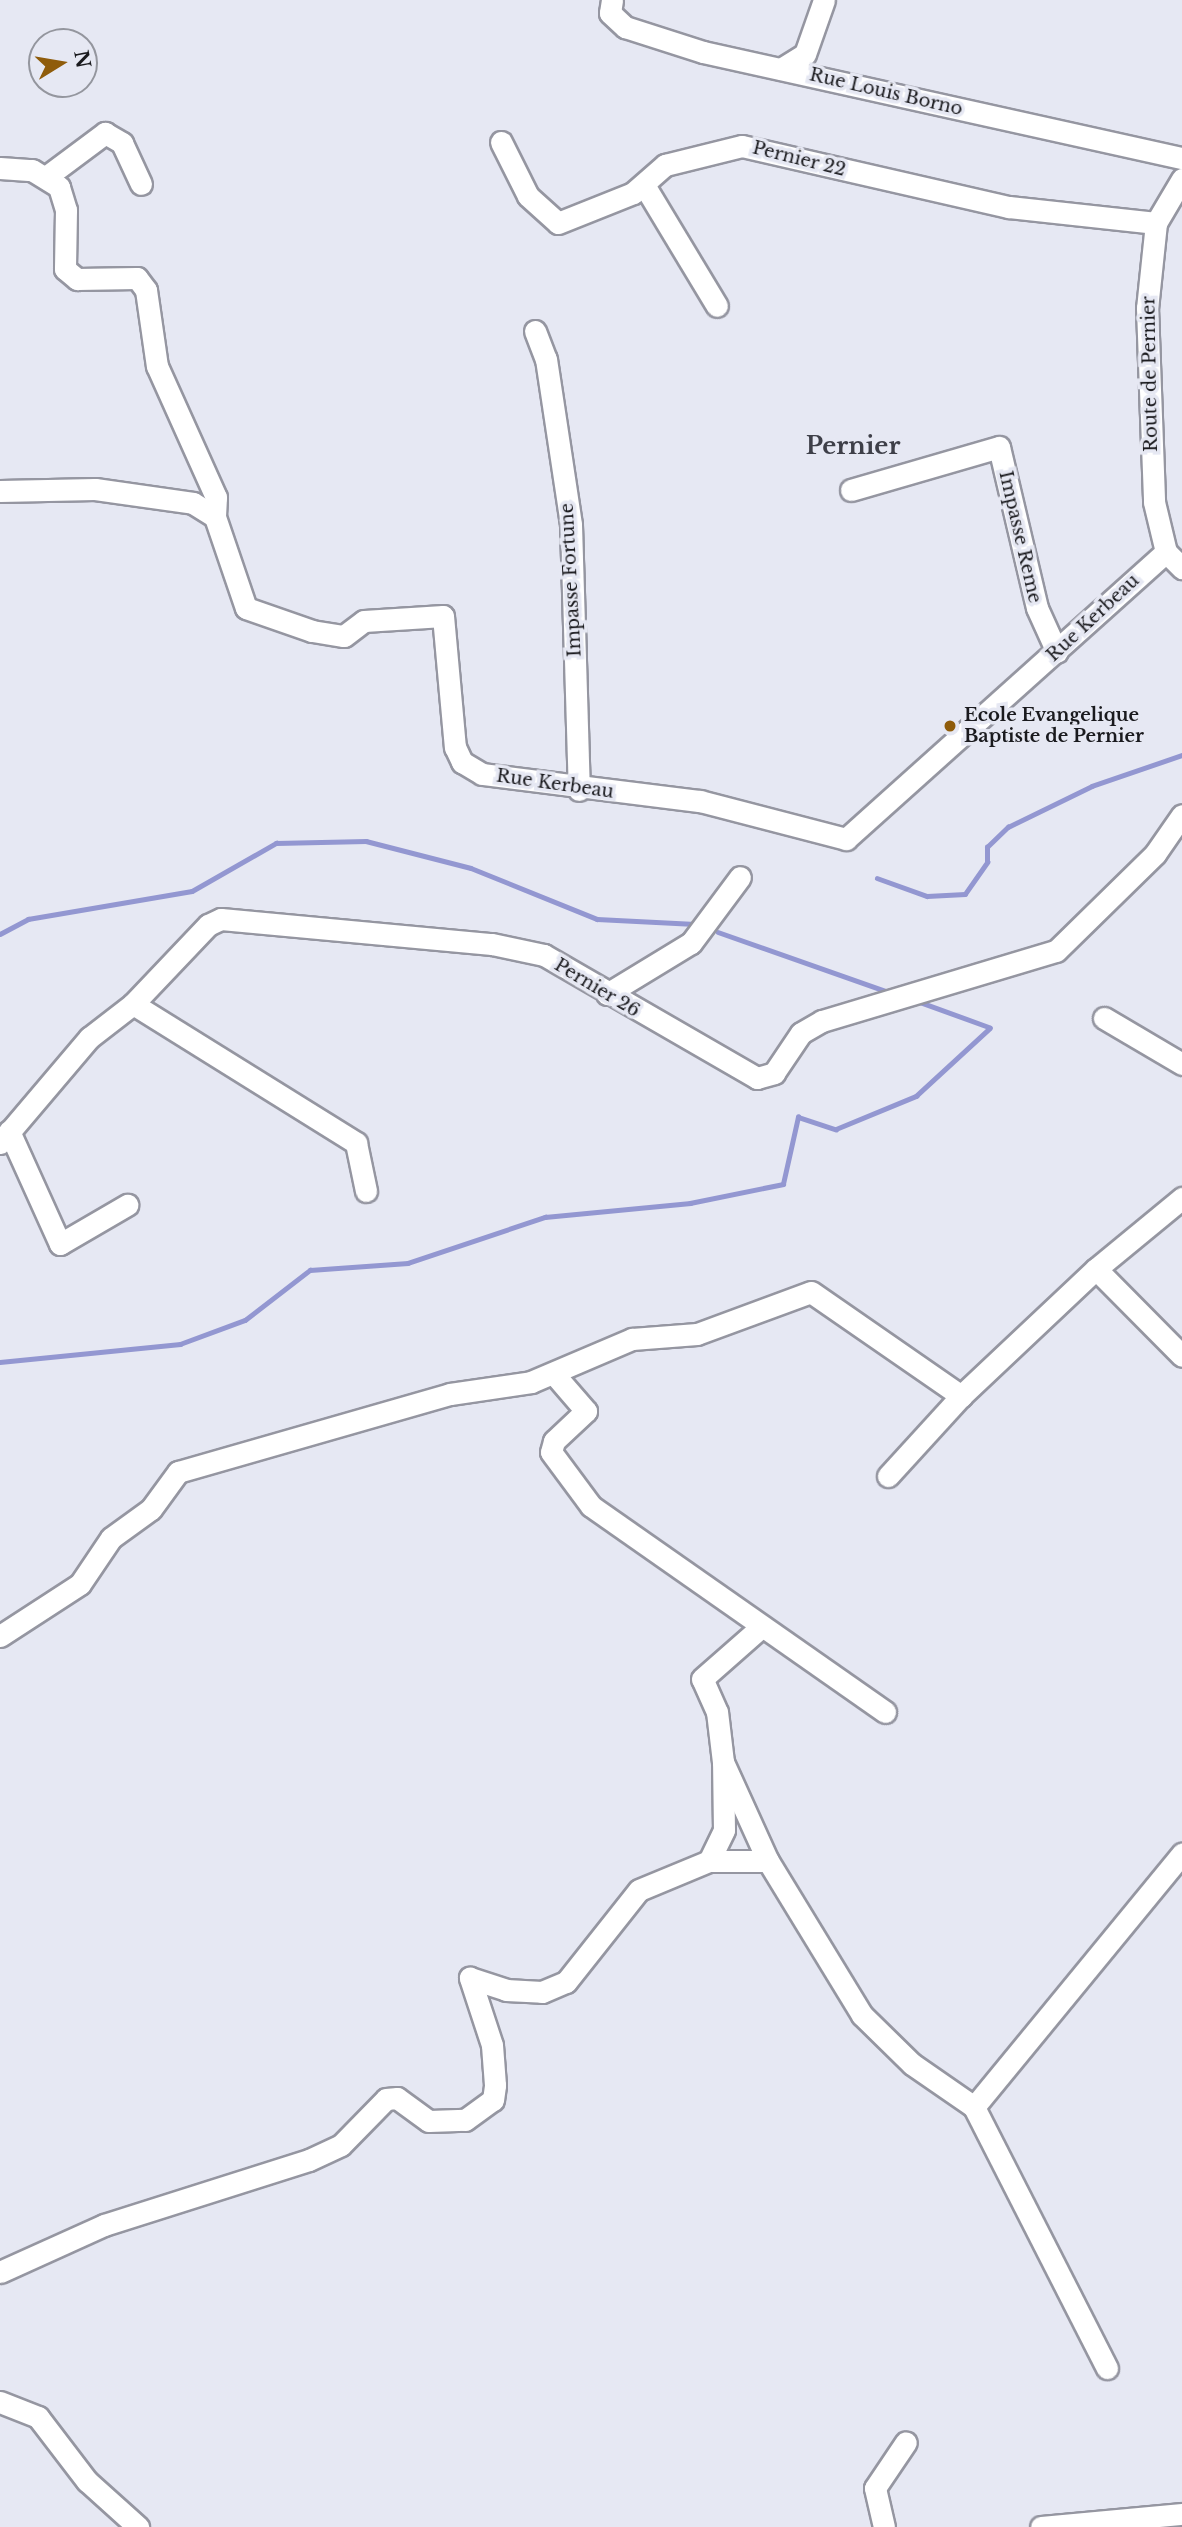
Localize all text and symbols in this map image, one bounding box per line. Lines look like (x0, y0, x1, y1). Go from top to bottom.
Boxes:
north arrow (28, 28, 98, 98)
text: N (69, 48, 95, 70)
street label: Rue Louis Borno (807, 64, 965, 120)
street label: Pernier 22 (750, 137, 848, 181)
street label: Route de Pernier (1138, 296, 1162, 452)
district label: Pernier (806, 432, 900, 460)
street label: Impasse Reme (994, 469, 1046, 605)
street label: Impasse Fortune (556, 503, 586, 657)
street label: Rue Kerbeau (1042, 570, 1144, 666)
place label: Ecole Evangelique Baptiste de Pernier (964, 705, 1144, 748)
marker: Ecole Evangelique Baptiste de Pernier (942, 718, 958, 734)
street label: Rue Kerbeau (495, 765, 615, 803)
street label: Pernier 26 (550, 954, 644, 1022)

